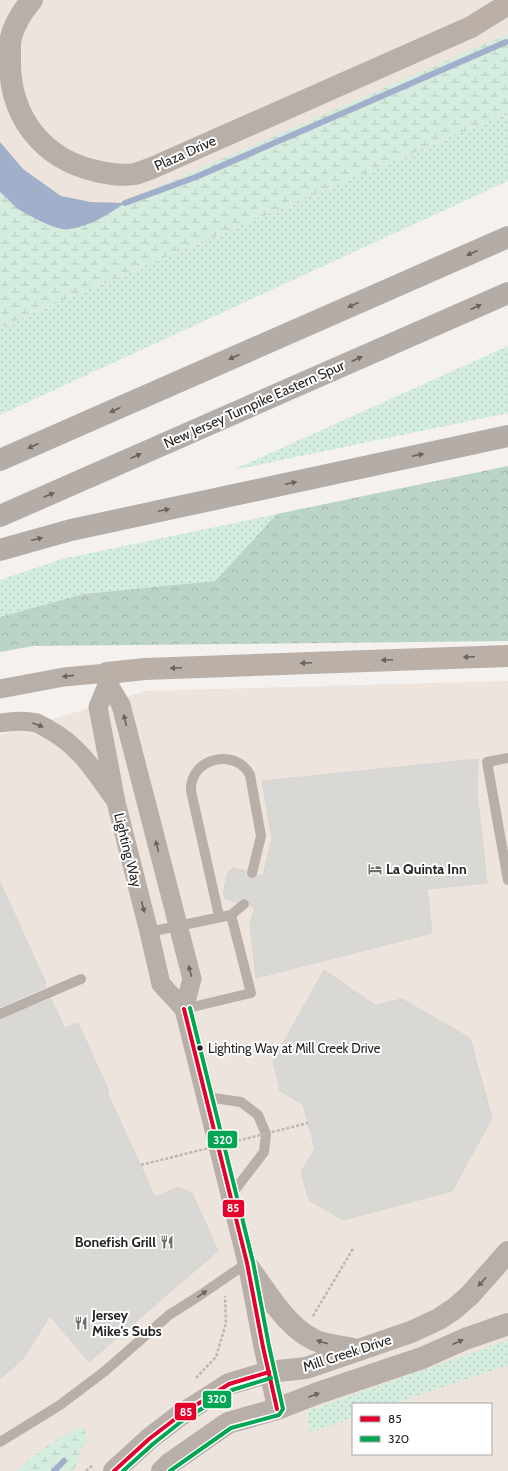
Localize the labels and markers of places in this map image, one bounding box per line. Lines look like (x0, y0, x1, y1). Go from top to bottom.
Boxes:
place label: La Quinta Inn (386, 860, 467, 878)
hotel icon: La Quinta Inn (367, 861, 383, 877)
place label: Lighting Way at Mill Creek Drive (208, 1040, 381, 1056)
marker: Lighting Way at Mill Creek Drive (195, 1043, 205, 1053)
place label: Bonefish Grill (75, 1233, 156, 1251)
restaurant icon: Bonefish Grill (159, 1234, 175, 1250)
place label: Jersey Mike's Subs (91, 1306, 162, 1340)
restaurant icon: Jersey Mike's Subs (73, 1315, 89, 1331)

